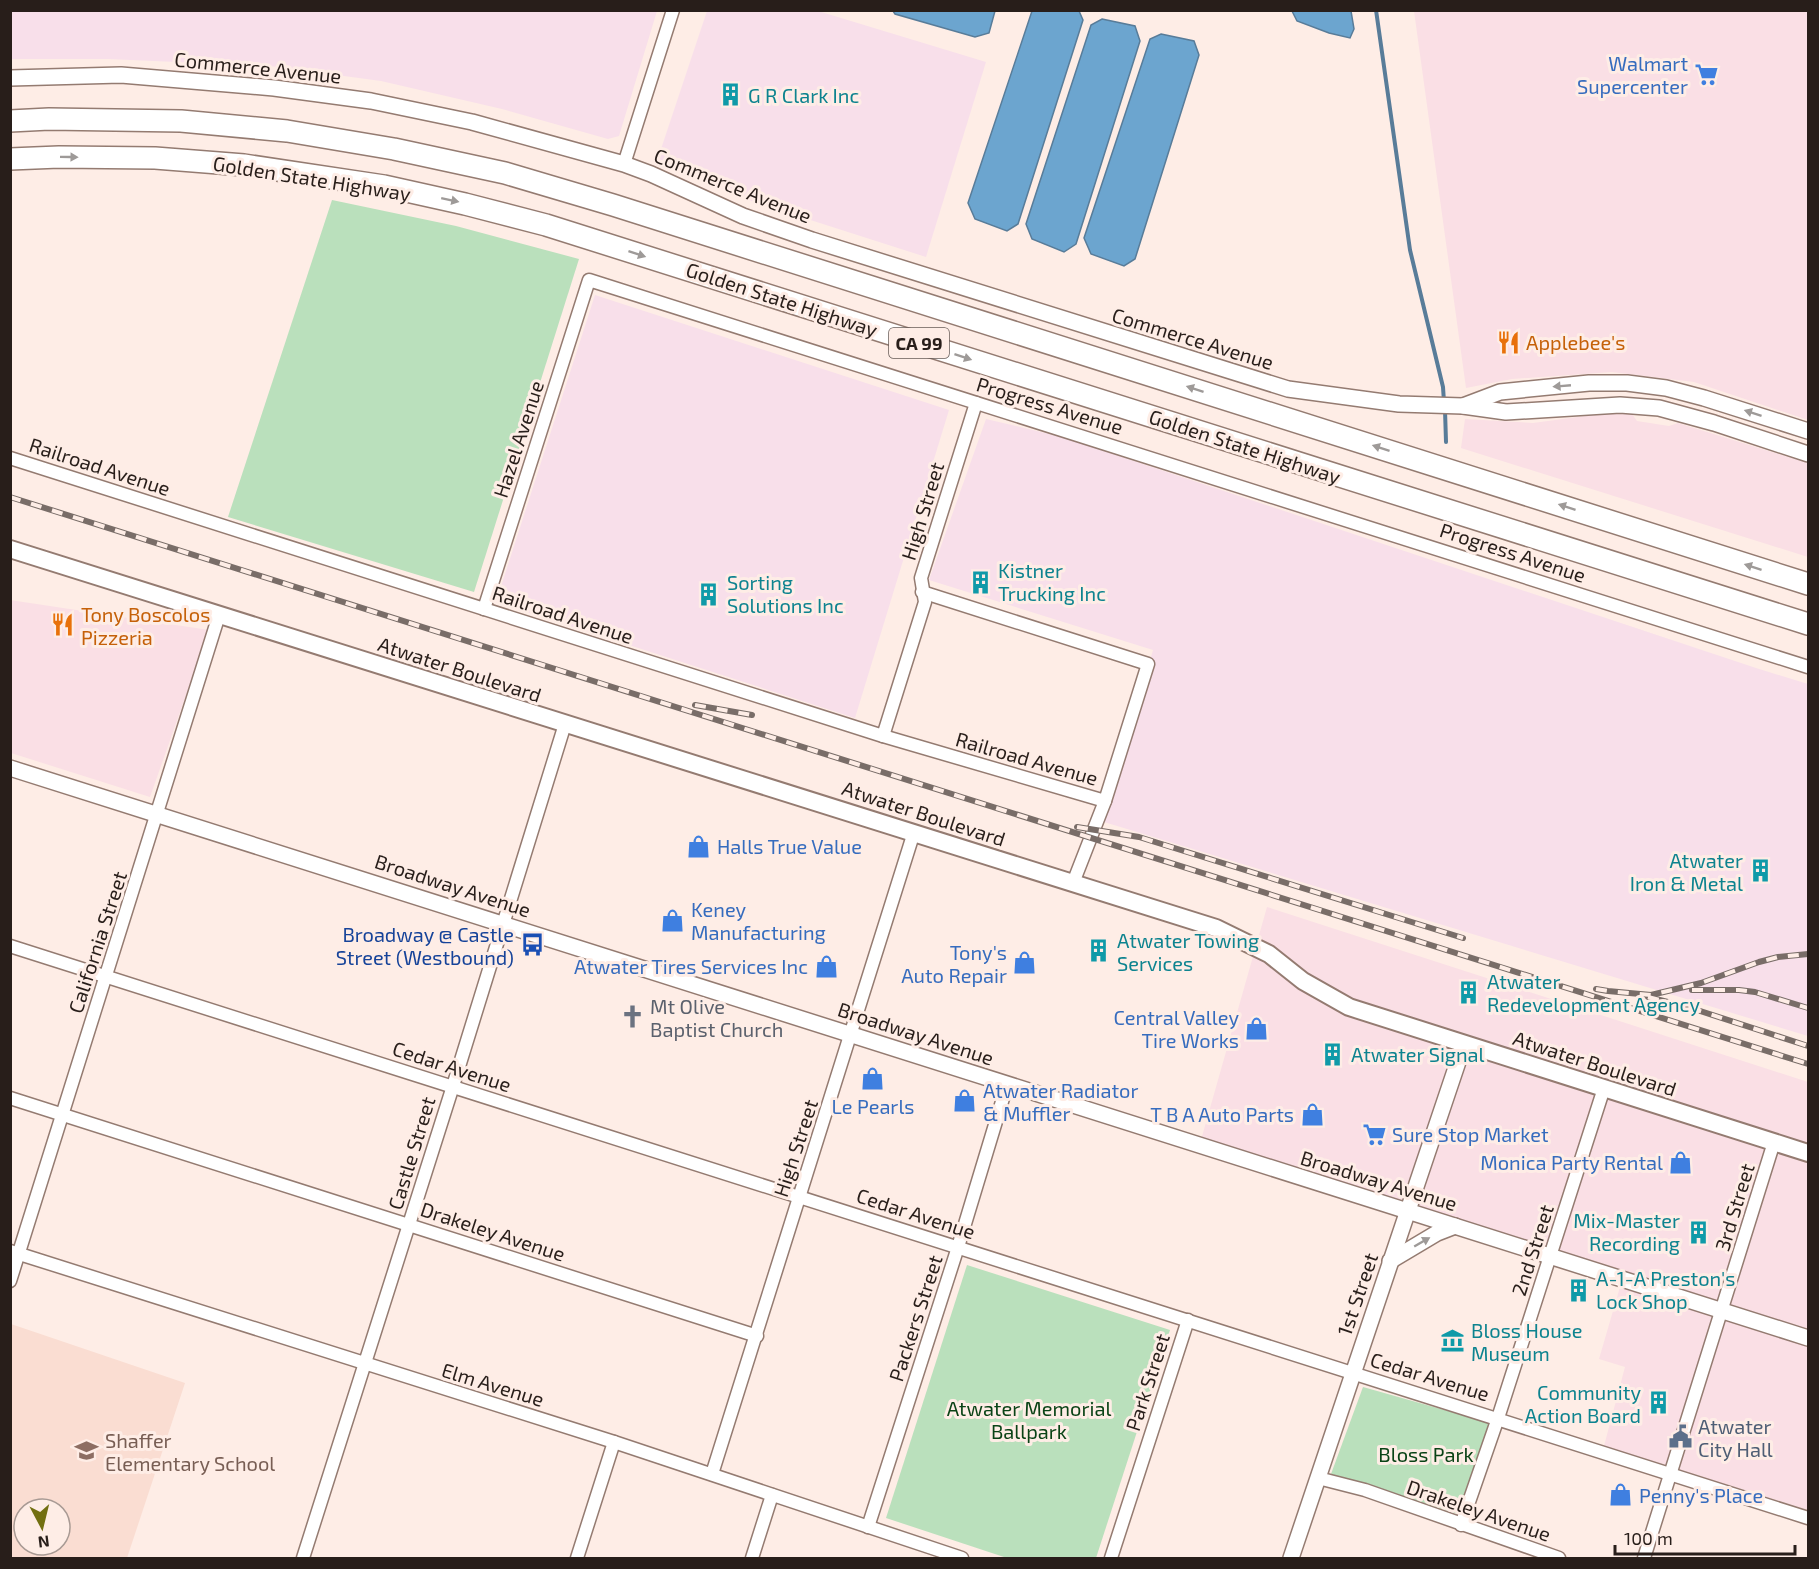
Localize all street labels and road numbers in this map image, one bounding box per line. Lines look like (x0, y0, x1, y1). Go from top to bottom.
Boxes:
street label: Commerce Avenue (173, 46, 343, 88)
street label: Commerce Avenue (651, 142, 815, 228)
street label: Golden State Highway (211, 151, 413, 206)
street label: Golden State Highway (683, 257, 881, 341)
street label: Commerce Avenue (1109, 302, 1277, 374)
road number: CA 99 (889, 328, 949, 358)
street label: Progress Avenue (974, 371, 1126, 439)
street label: Hazel Avenue (488, 377, 548, 501)
street label: Golden State Highway (1146, 404, 1344, 488)
street label: Railroad Avenue (26, 432, 174, 500)
street label: High Street (896, 459, 948, 563)
street label: Progress Avenue (1437, 517, 1589, 587)
street label: Railroad Avenue (489, 580, 637, 648)
street label: Atwater Boulevard (375, 631, 545, 707)
street label: Railroad Avenue (953, 726, 1101, 790)
street label: Atwater Boulevard (839, 775, 1009, 851)
street label: Broadway Avenue (372, 848, 534, 922)
street label: California Street (63, 868, 131, 1016)
street label: Broadway Avenue (835, 996, 997, 1070)
street label: Atwater Boulevard (1510, 1025, 1680, 1101)
street label: Cedar Avenue (390, 1036, 514, 1096)
street label: Castle Street (382, 1093, 440, 1212)
street label: High Street (768, 1096, 822, 1200)
street label: Broadway Avenue (1298, 1145, 1460, 1215)
street label: 3rd Street (1709, 1160, 1759, 1254)
street label: Cedar Avenue (854, 1183, 978, 1243)
street label: Drakeley Avenue (418, 1196, 568, 1266)
street label: 2nd Street (1506, 1201, 1558, 1299)
street label: 1st Street (1332, 1249, 1382, 1338)
street label: Packers Street (883, 1251, 947, 1384)
street label: Park Street (1120, 1330, 1174, 1434)
street label: Cedar Avenue (1368, 1347, 1492, 1405)
street label: Elm Avenue (439, 1357, 547, 1411)
street label: Drakeley Avenue (1404, 1474, 1554, 1546)

